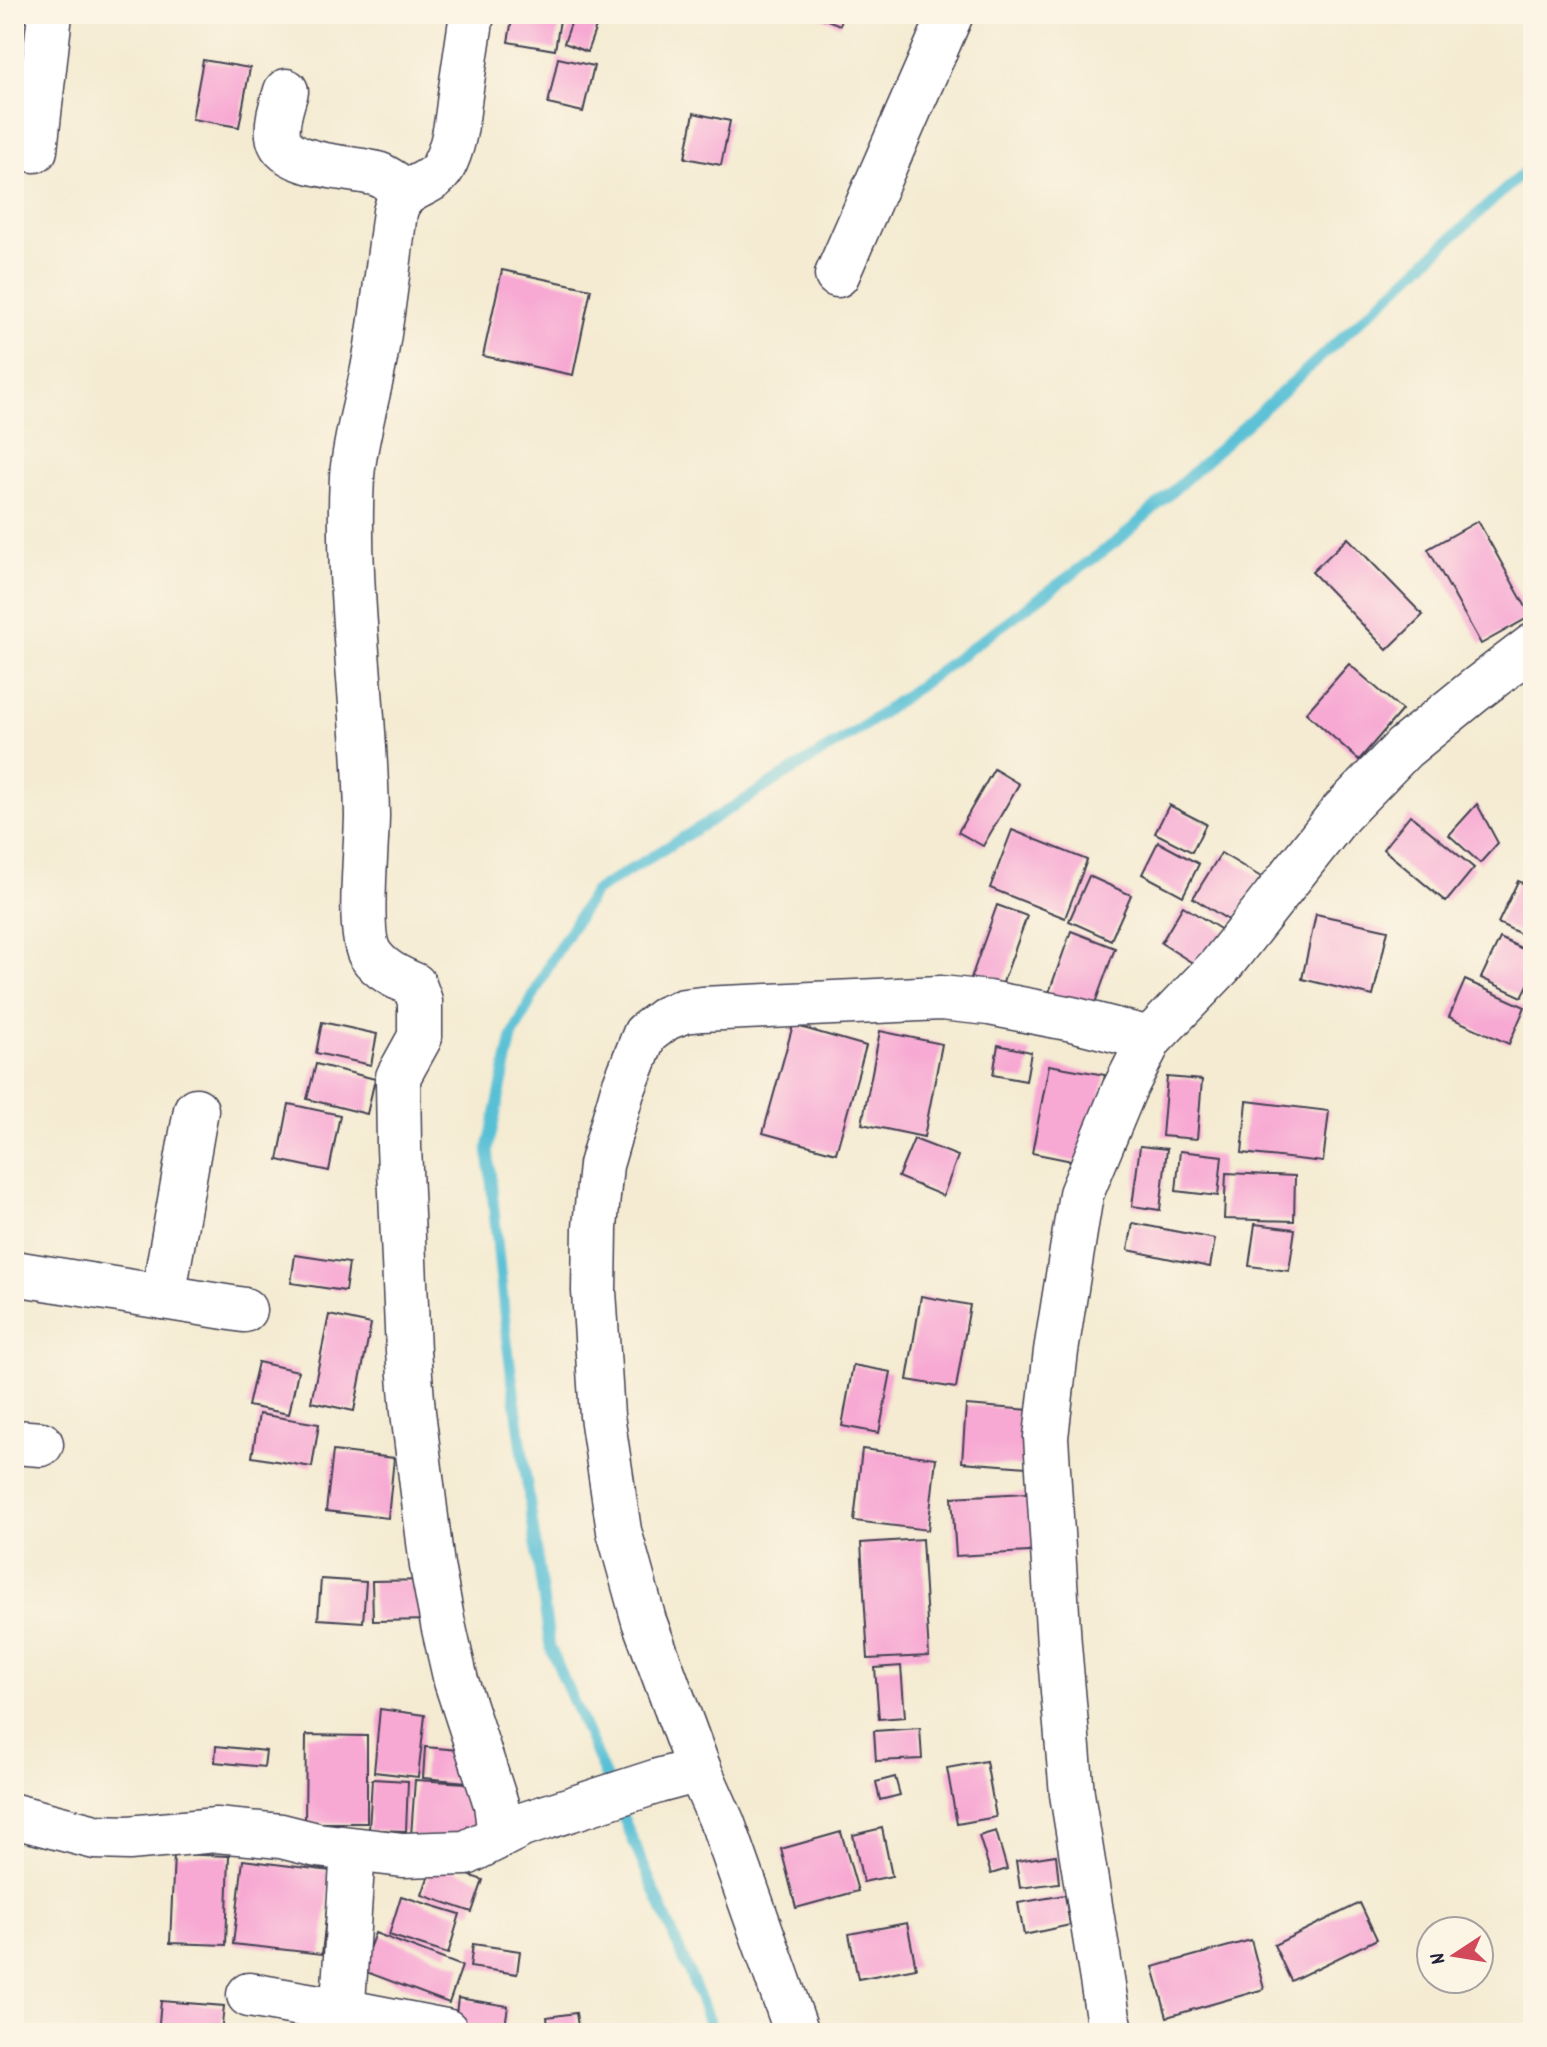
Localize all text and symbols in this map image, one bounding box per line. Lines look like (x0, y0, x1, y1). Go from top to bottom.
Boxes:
north arrow (1415, 1915, 1495, 1995)
text: N (1423, 1950, 1455, 1967)

